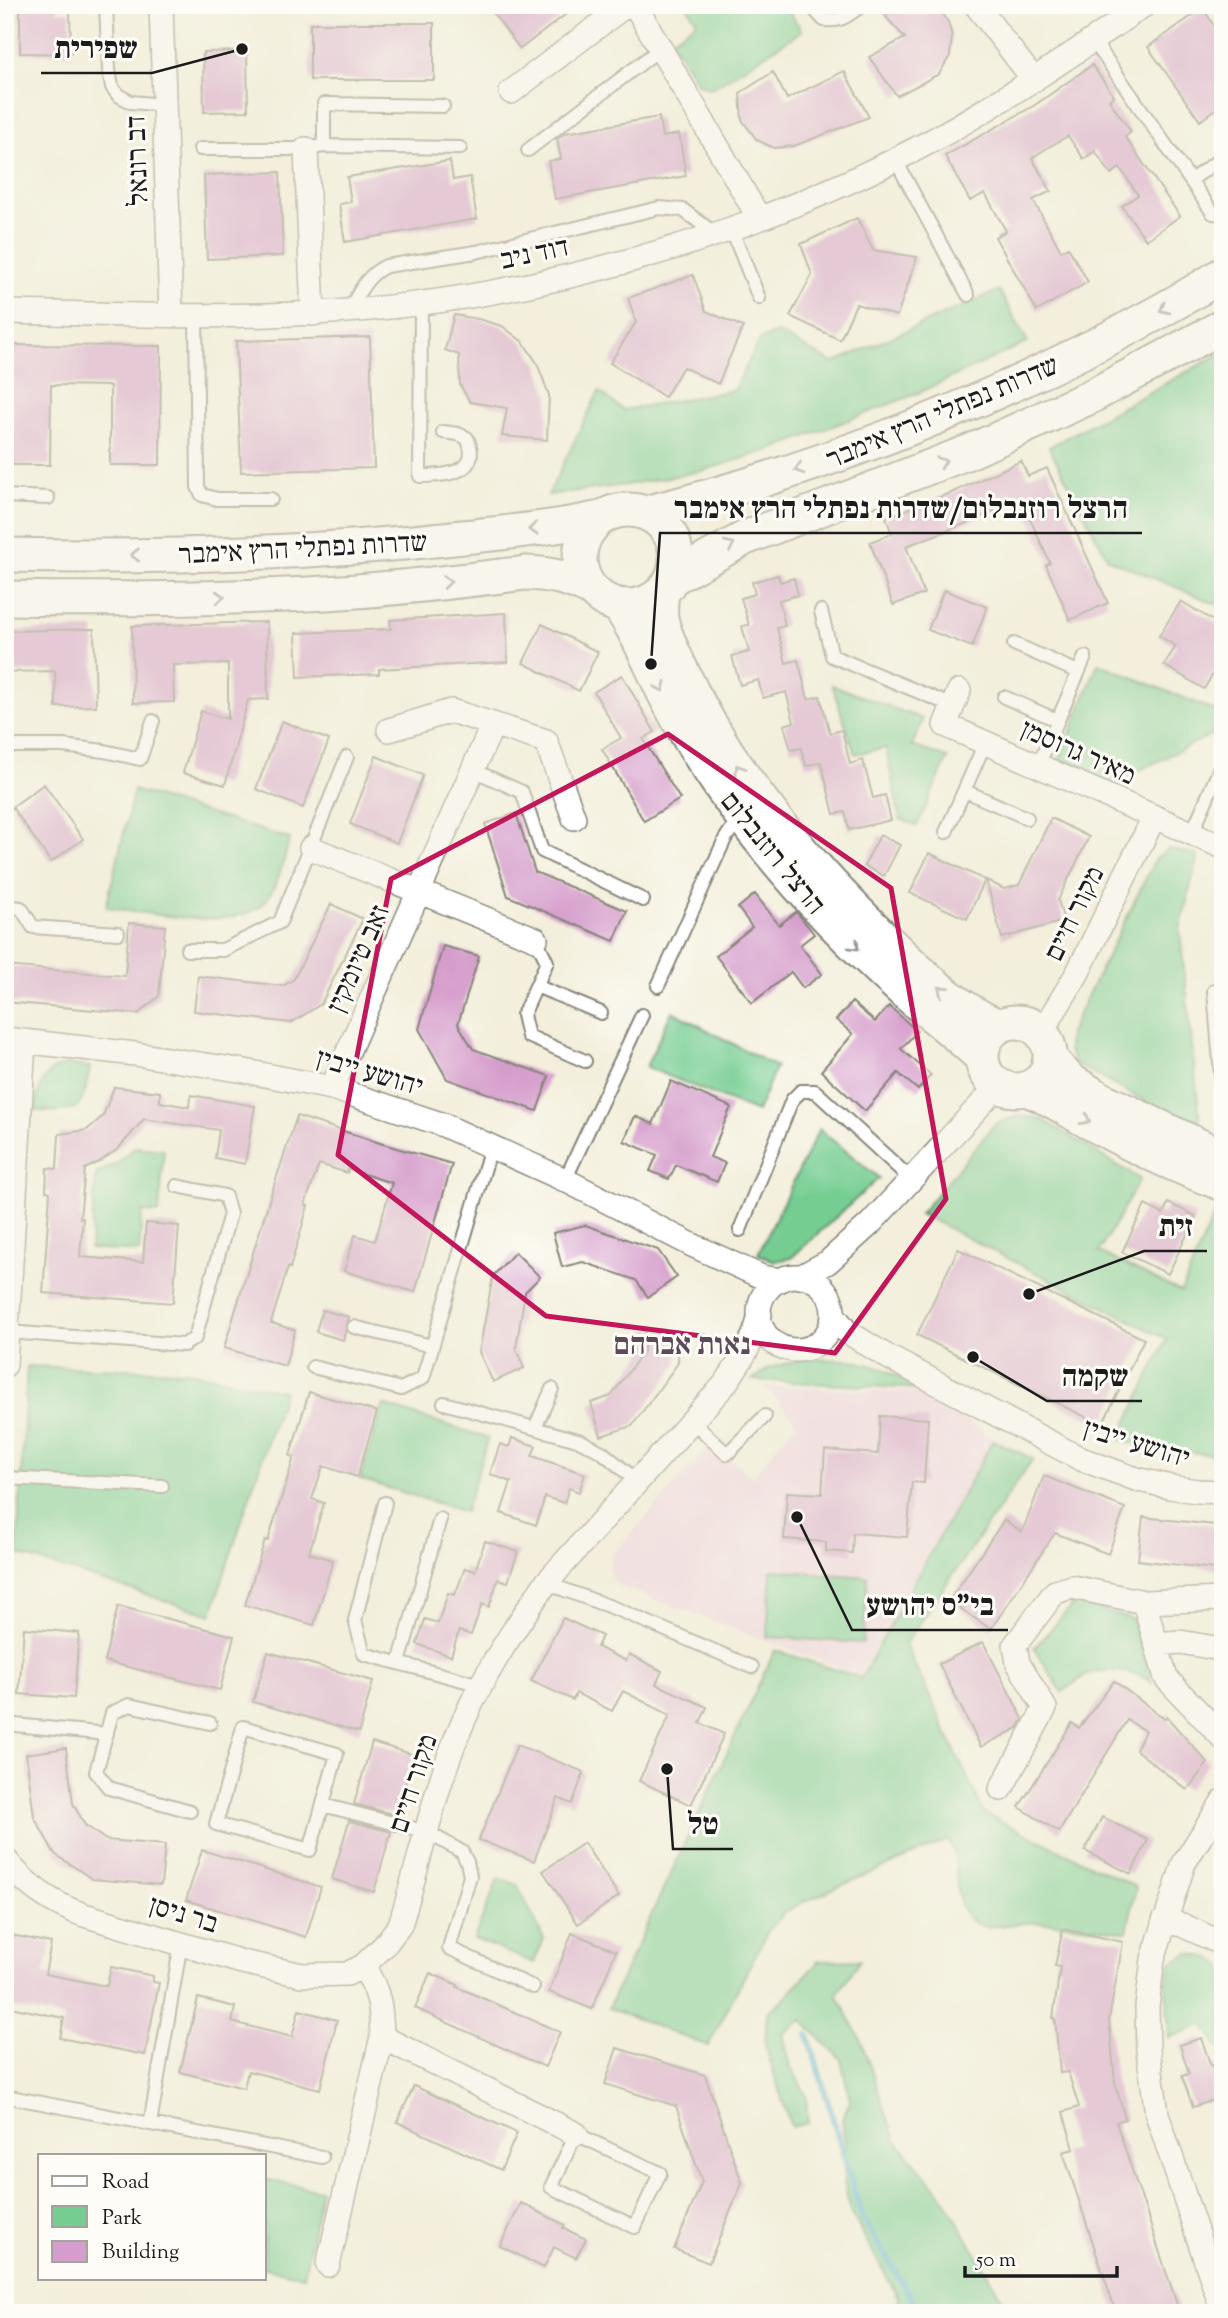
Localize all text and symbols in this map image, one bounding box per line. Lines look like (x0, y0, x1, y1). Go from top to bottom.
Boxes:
callout: שפירית (41, 22, 152, 73)
text: שפירית (54, 29, 138, 72)
street label: דב רונאל (117, 115, 161, 207)
street label: דוד ניב (497, 228, 573, 282)
one-way arrow (1159, 301, 1171, 315)
street label: שדרות נפתלי הרץ אימבר (821, 347, 1066, 481)
one-way arrow (936, 457, 948, 471)
one-way arrow (793, 460, 805, 475)
callout: הרצל רוזנבלום/שדרות נפתלי הרץ אימבר (660, 482, 1142, 533)
text: הרצל רוזנבלום/שדרות נפתלי הרץ אימבר (674, 489, 1128, 532)
one-way arrow (527, 521, 539, 536)
street label: שדרות נפתלי הרץ אימבר (178, 523, 429, 576)
one-way arrow (723, 540, 735, 554)
one-way arrow (129, 547, 140, 563)
one-way arrow (442, 575, 453, 590)
one-way arrow (215, 589, 226, 604)
one-way arrow (653, 679, 667, 692)
street label: מאיר גרוסמן (1014, 711, 1142, 797)
one-way arrow (734, 763, 747, 776)
street label: הרצל רוזנבלום (709, 784, 834, 924)
street label: מקור חיים (1035, 860, 1116, 969)
street label: זאב טיומקין (318, 899, 401, 1020)
one-way arrow (847, 937, 860, 950)
one-way arrow (937, 985, 950, 998)
street label: יהושע ייבין (311, 1040, 427, 1108)
one-way arrow (1079, 1112, 1092, 1125)
callout: זית (1144, 1200, 1207, 1251)
text: זית (1159, 1207, 1193, 1250)
district label: נאות אברהם (613, 1325, 751, 1368)
callout: שקמה (1047, 1350, 1142, 1401)
text: שקמה (1062, 1357, 1129, 1400)
street label: יהושע ייבין (1078, 1410, 1194, 1480)
callout: בי"ס יהושע (852, 1579, 1008, 1630)
text: בי"ס יהושע (866, 1586, 994, 1629)
street label: מקור חיים (380, 1729, 450, 1838)
callout: טל (673, 1798, 733, 1849)
text: טל (687, 1805, 719, 1848)
street label: בר ניסן (144, 1886, 223, 1945)
legend (38, 2154, 266, 2280)
text: Road (102, 2168, 149, 2198)
text: Park (102, 2204, 143, 2234)
scale bar (965, 2234, 1118, 2278)
text: Building (102, 2238, 179, 2268)
text: 50 m (975, 2246, 1016, 2276)

